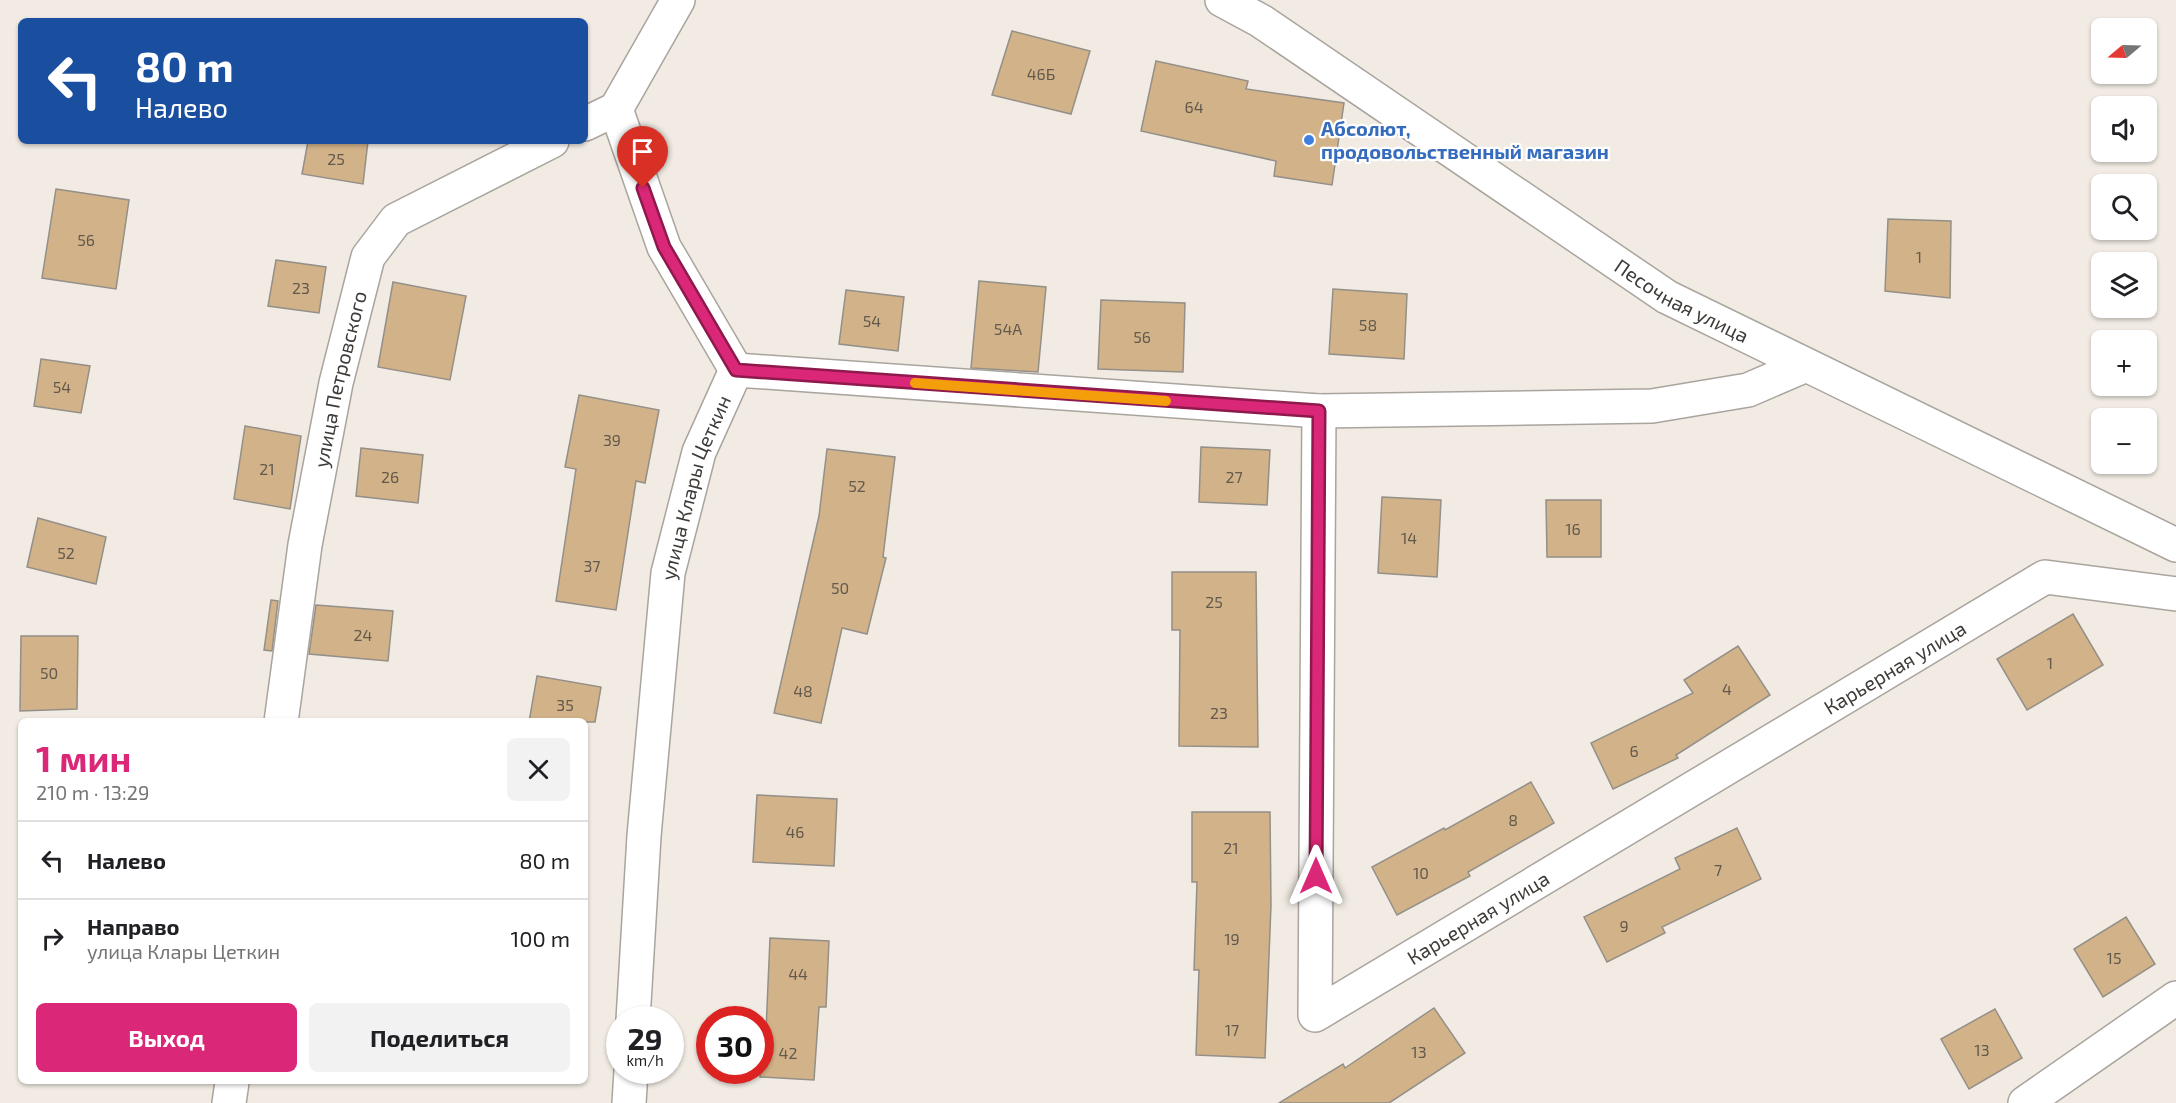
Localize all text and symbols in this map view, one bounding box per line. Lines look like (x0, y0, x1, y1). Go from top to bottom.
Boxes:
north arrow (2091, 18, 2157, 84)
map controls (2091, 18, 2157, 474)
text: 80 m (135, 40, 234, 90)
icon: left (36, 42, 114, 120)
house number: 46Б (1027, 64, 1055, 83)
text: Налево (135, 91, 228, 123)
button: sound (2091, 96, 2157, 162)
house number: 64 (1185, 97, 1204, 116)
place label: Абсолют, продовольственный магазин (1321, 116, 1609, 163)
pin (617, 126, 668, 188)
marker: Абсолют, продовольственный магазин (1302, 133, 1316, 147)
icon: arrive (626, 135, 659, 168)
house number: 25 (327, 149, 345, 168)
button: search (2091, 174, 2157, 240)
house number: 56 (77, 230, 95, 249)
house number: 1 (1916, 247, 1922, 266)
button: layers (2091, 252, 2157, 318)
street label: Песочная улица (1610, 253, 1753, 347)
house number: 23 (292, 278, 310, 297)
street label: улица Петровского (308, 288, 371, 470)
house number: 54 (863, 311, 881, 330)
house number: 58 (1359, 315, 1377, 334)
house number: 54А (994, 319, 1022, 338)
house number: 56 (1133, 327, 1151, 346)
button: + (2091, 330, 2157, 396)
house number: 54 (53, 377, 71, 396)
street label: улица Клары Цеткин (655, 391, 735, 581)
button: − (2091, 408, 2157, 474)
house number: 39 (603, 430, 621, 449)
house number: 21 (259, 459, 275, 478)
house number: 26 (381, 467, 399, 486)
house number: 27 (1225, 467, 1243, 486)
house number: 52 (848, 476, 866, 495)
house number: 16 (1565, 519, 1581, 538)
house number: 14 (1401, 528, 1417, 547)
house number: 52 (57, 543, 75, 562)
house number: 37 (583, 556, 601, 575)
house number: 50 (831, 578, 849, 597)
house number: 25 (1205, 592, 1223, 611)
street label: Карьерная улица (1819, 615, 1970, 719)
house number: 24 (354, 625, 373, 644)
house number: 1 (2047, 653, 2053, 672)
house number: 50 (40, 663, 58, 682)
house number: 4 (1722, 679, 1732, 698)
house number: 48 (793, 681, 813, 700)
house number: 35 (556, 695, 574, 714)
house number: 23 (1210, 703, 1228, 722)
text: 1 мин (36, 736, 131, 779)
button: close (507, 738, 570, 801)
house number: 6 (1629, 741, 1639, 760)
text: 210 m · 13:29 (36, 780, 149, 804)
house number: 8 (1508, 810, 1518, 829)
house number: 46 (786, 822, 805, 841)
house number: 21 (1223, 838, 1239, 857)
icon: left (36, 844, 69, 877)
position arrow (1284, 844, 1348, 908)
text: Налево (87, 847, 166, 873)
text: 80 m (519, 847, 570, 873)
house number: 7 (1714, 860, 1722, 879)
house number: 10 (1413, 863, 1429, 882)
street label: Карьерная улица (1403, 865, 1553, 969)
text: Направо (87, 913, 180, 939)
house number: 9 (1619, 916, 1629, 935)
icon: right (36, 922, 69, 955)
text: 100 m (511, 925, 570, 951)
house number: 19 (1224, 929, 1240, 948)
text: улица Клары Цеткин (87, 939, 280, 963)
house number: 15 (2107, 948, 2121, 967)
house number: 44 (788, 964, 808, 983)
button: Выход (36, 1003, 297, 1072)
button: Поделиться (309, 1003, 570, 1072)
speed limit sign: 30 (696, 1006, 774, 1084)
text: 29 (627, 1020, 663, 1056)
house number: 17 (1225, 1020, 1239, 1039)
house number: 13 (1974, 1040, 1990, 1059)
house number: 13 (1411, 1042, 1427, 1061)
house number: 42 (779, 1043, 797, 1062)
text: km/h (626, 1051, 664, 1069)

